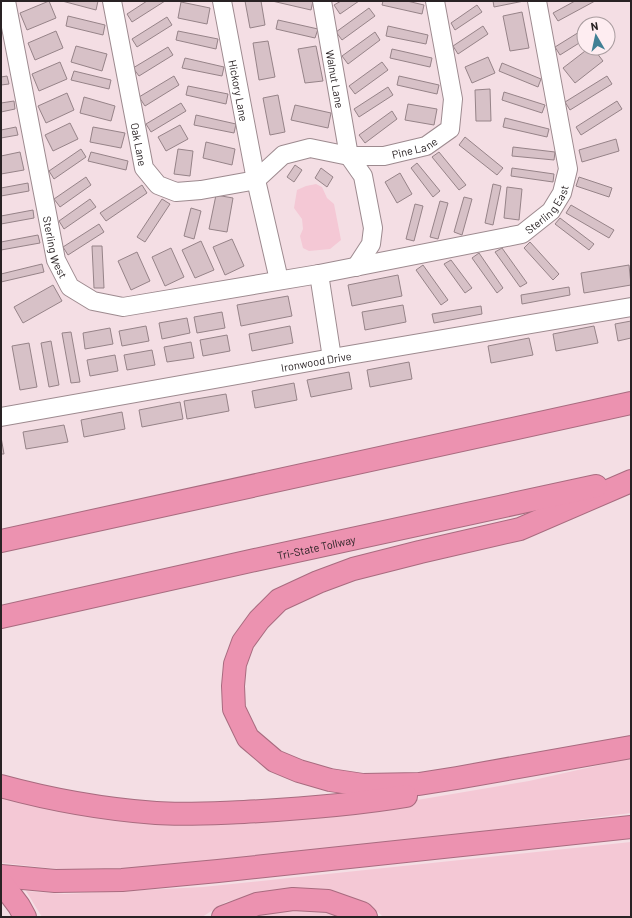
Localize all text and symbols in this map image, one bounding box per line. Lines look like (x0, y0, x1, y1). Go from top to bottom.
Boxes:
north arrow (576, 16, 616, 56)
text: N (590, 19, 599, 33)
street label: Walnut Lane (324, 49, 347, 109)
street label: Hickory Lane (227, 59, 251, 122)
street label: Oak Lane (129, 122, 150, 167)
street label: Pine Lane (390, 134, 439, 160)
street label: Sterling East (522, 184, 570, 236)
street label: Sterling West (41, 215, 71, 280)
street label: Ironwood Drive (280, 348, 352, 373)
street label: Tri-State Tollway (276, 532, 357, 562)

